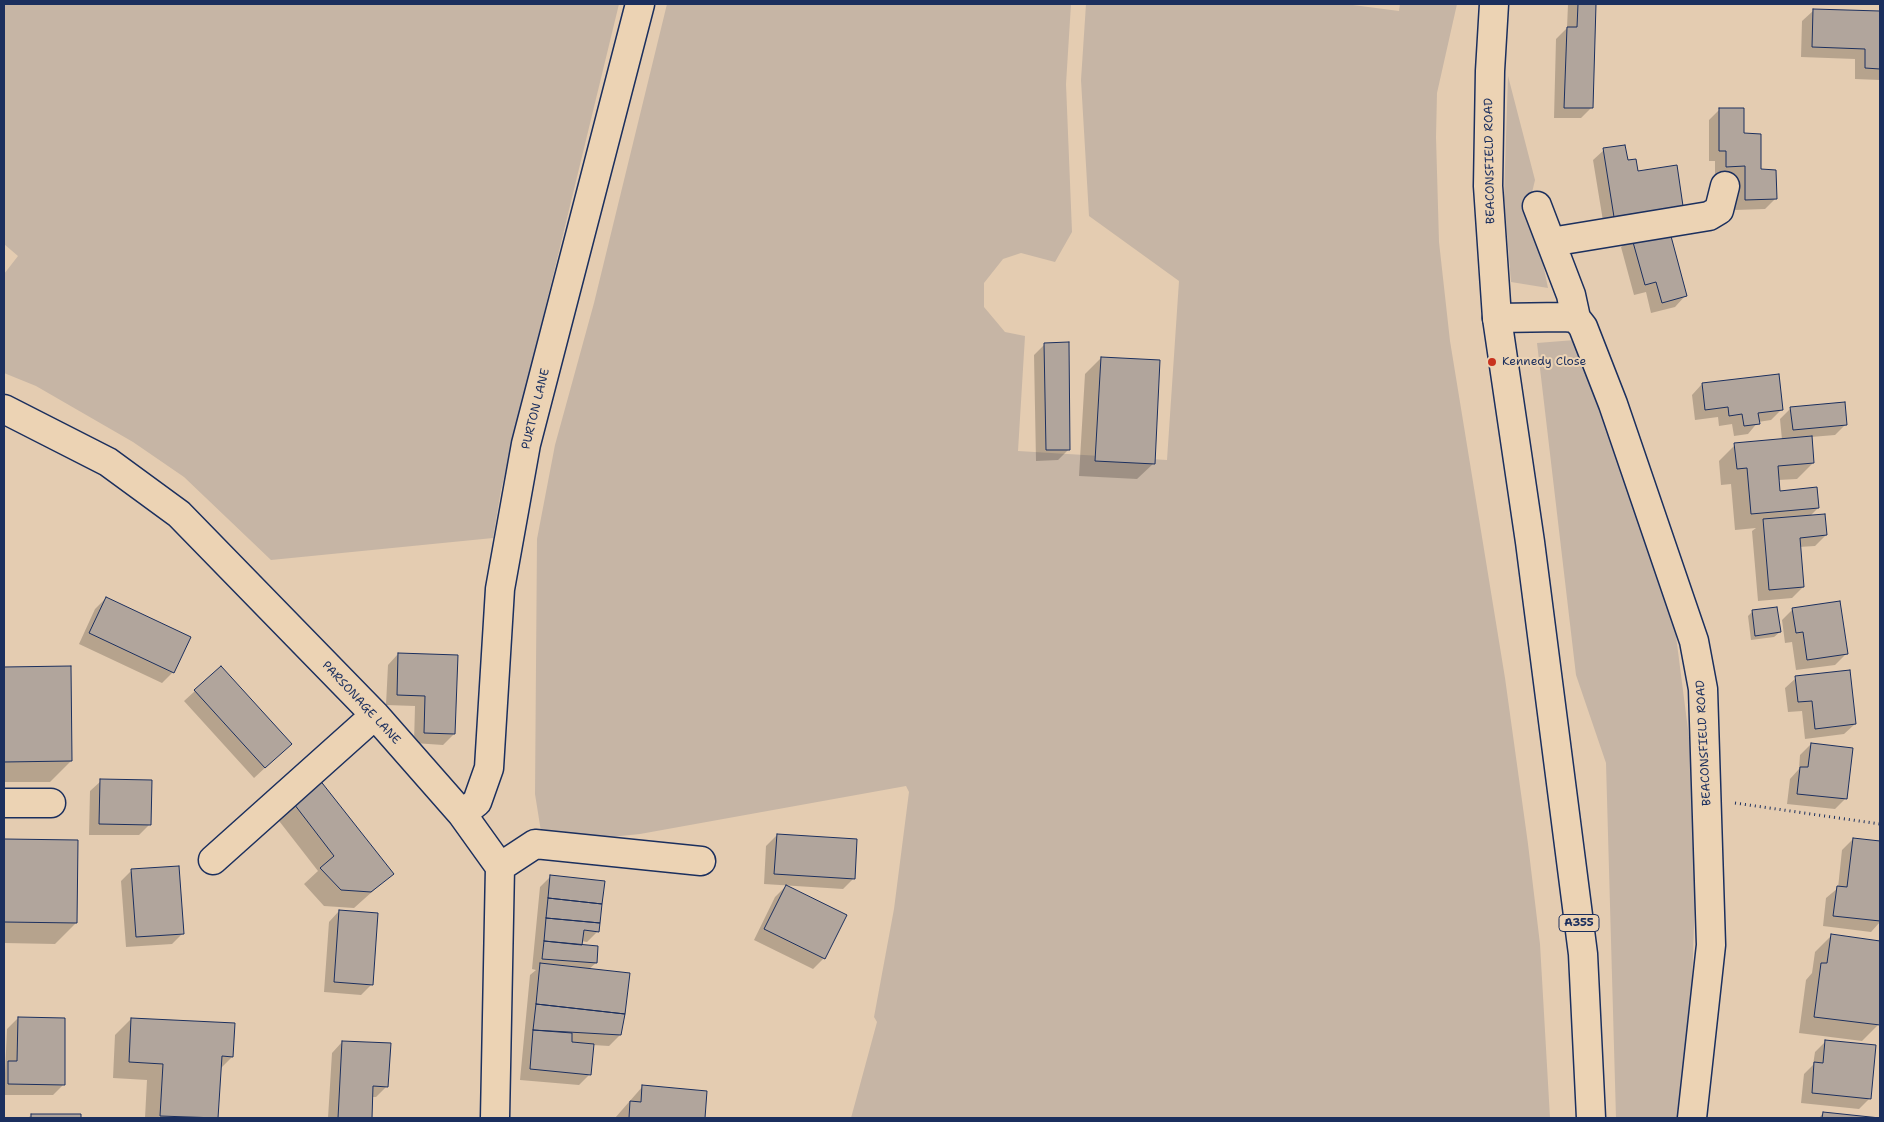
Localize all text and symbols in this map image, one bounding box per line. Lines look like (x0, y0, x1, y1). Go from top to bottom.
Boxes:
street label: BEACONSFIELD ROAD (1482, 98, 1498, 224)
place label: Kennedy Close (1502, 355, 1586, 369)
marker: Kennedy Close (1486, 356, 1498, 368)
street label: PURTON LANE (519, 367, 553, 451)
street label: PARSONAGE LANE (319, 658, 403, 748)
street label: BEACONSFIELD ROAD (1694, 680, 1714, 806)
road number: A355 (1559, 914, 1599, 931)

